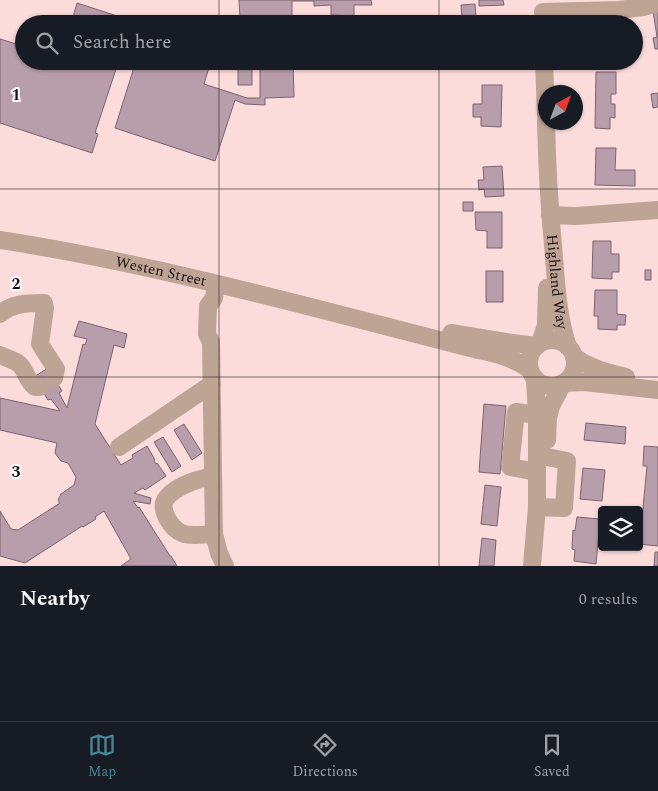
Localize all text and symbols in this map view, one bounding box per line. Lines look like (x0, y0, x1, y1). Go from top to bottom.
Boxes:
search box (15, 15, 643, 70)
text: Search here (73, 28, 172, 57)
icon: search (33, 29, 61, 57)
text: 1 (12, 83, 20, 107)
north arrow (538, 85, 583, 130)
street label: Highland Way (541, 233, 574, 332)
street label: Westen Street (113, 250, 209, 292)
text: 2 (12, 272, 21, 296)
text: 3 (12, 460, 21, 484)
map controls (598, 506, 643, 551)
button: layers (598, 506, 643, 551)
text: Nearby (20, 583, 90, 615)
text: 0 results (579, 587, 638, 611)
tab: Map (88, 731, 116, 782)
tab: Directions (292, 731, 358, 782)
tab: Saved (534, 731, 570, 782)

